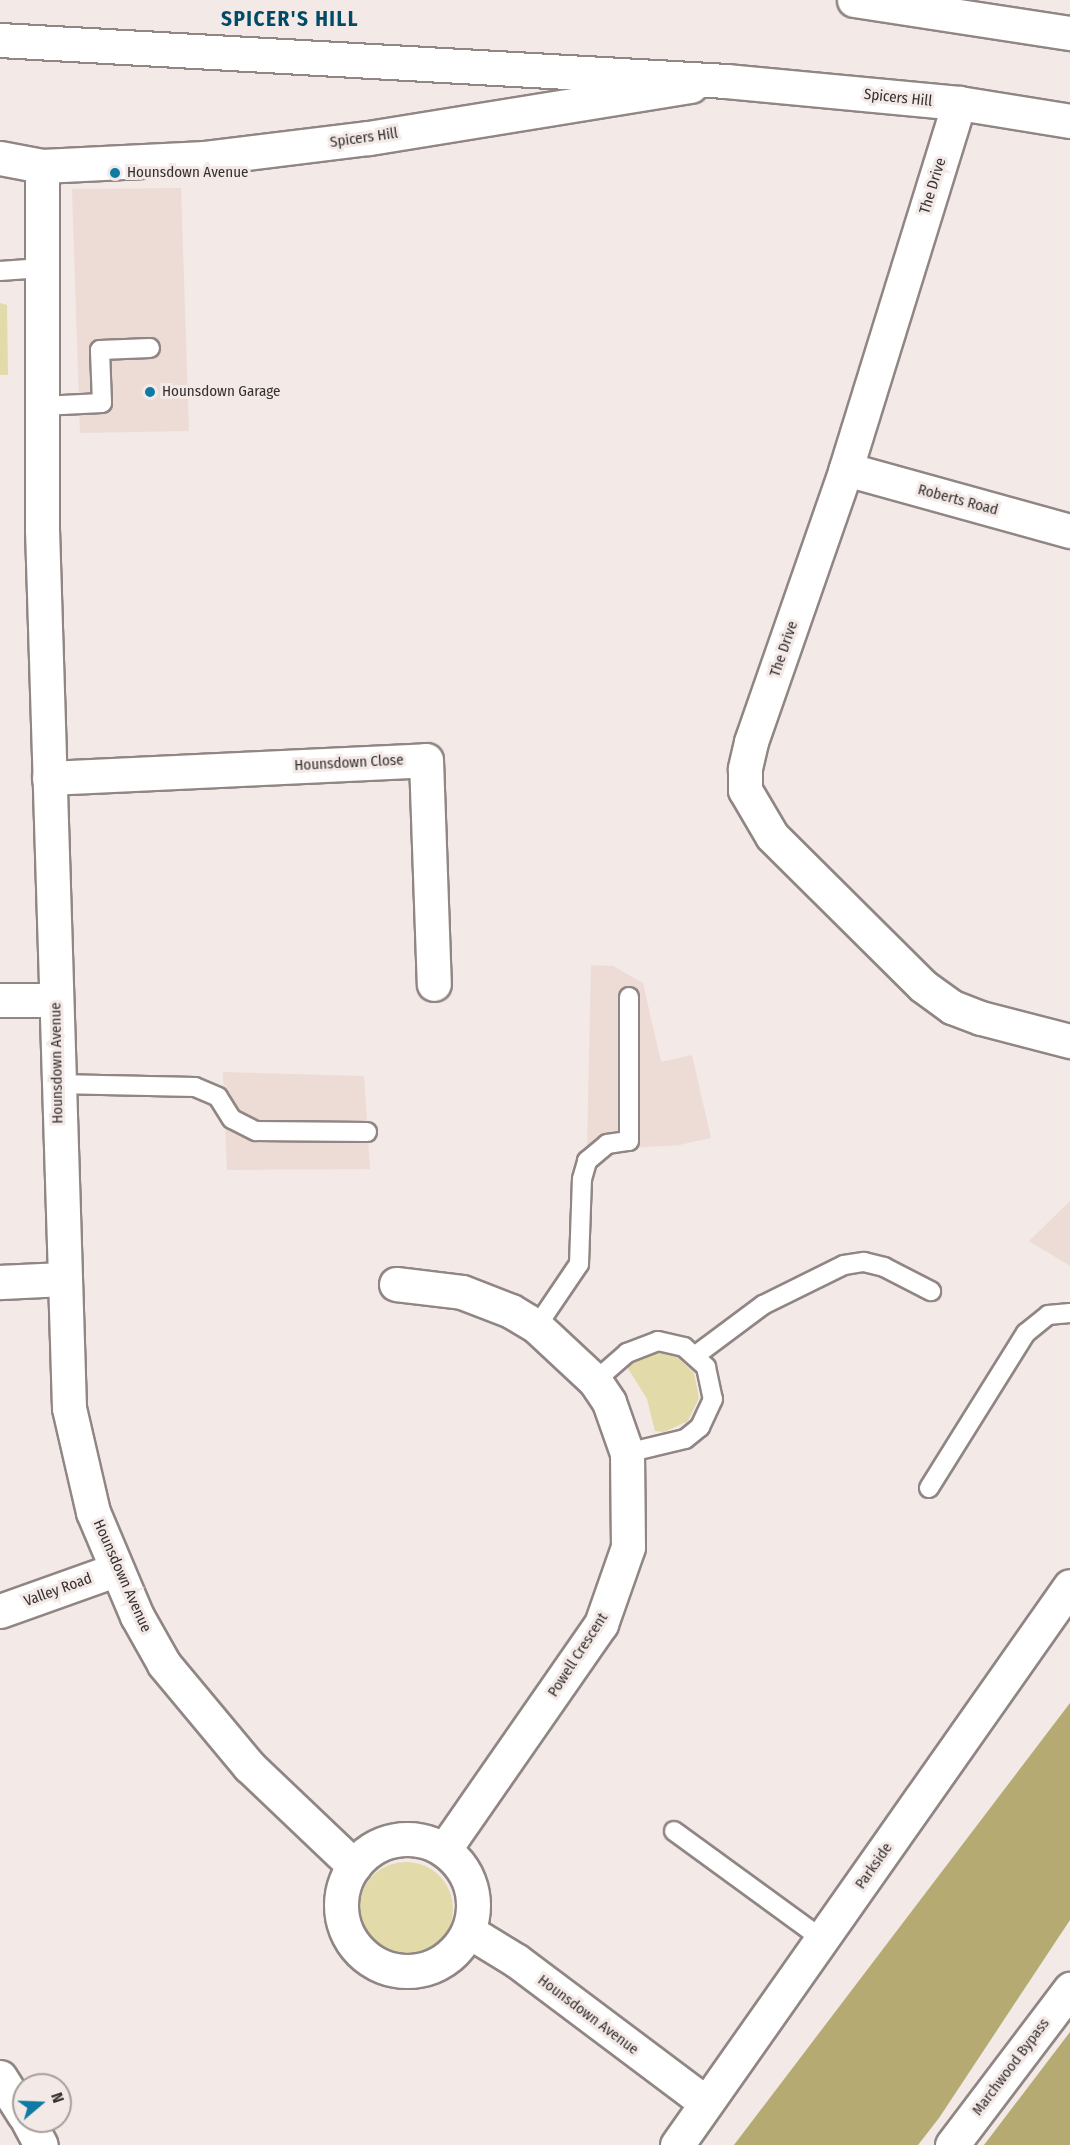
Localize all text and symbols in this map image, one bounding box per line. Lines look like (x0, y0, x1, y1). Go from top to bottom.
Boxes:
district label: SPICER'S HILL (221, 6, 359, 32)
street label: Spicers Hill (863, 85, 933, 111)
street label: Spicers Hill (329, 124, 399, 152)
street label: The Drive (916, 156, 950, 216)
place label: Hounsdown Avenue (127, 164, 248, 182)
marker: Hounsdown Avenue (108, 166, 122, 180)
place label: Hounsdown Garage (162, 383, 280, 401)
marker: Hounsdown Garage (143, 385, 157, 399)
street label: Roberts Road (916, 481, 1000, 519)
street label: The Drive (766, 619, 802, 679)
street label: Hounsdown Close (294, 751, 404, 775)
street label: Hounsdown Avenue (47, 1002, 67, 1124)
street label: Hounsdown Avenue (89, 1517, 155, 1635)
street label: Valley Road (22, 1569, 94, 1611)
street label: Powell Crescent (544, 1610, 612, 1700)
street label: Parkside (852, 1839, 896, 1893)
street label: Hounsdown Avenue (534, 1971, 642, 2059)
street label: Marchwood Bypass (969, 2015, 1053, 2119)
north arrow (12, 2073, 72, 2133)
text: N (47, 2090, 68, 2105)

